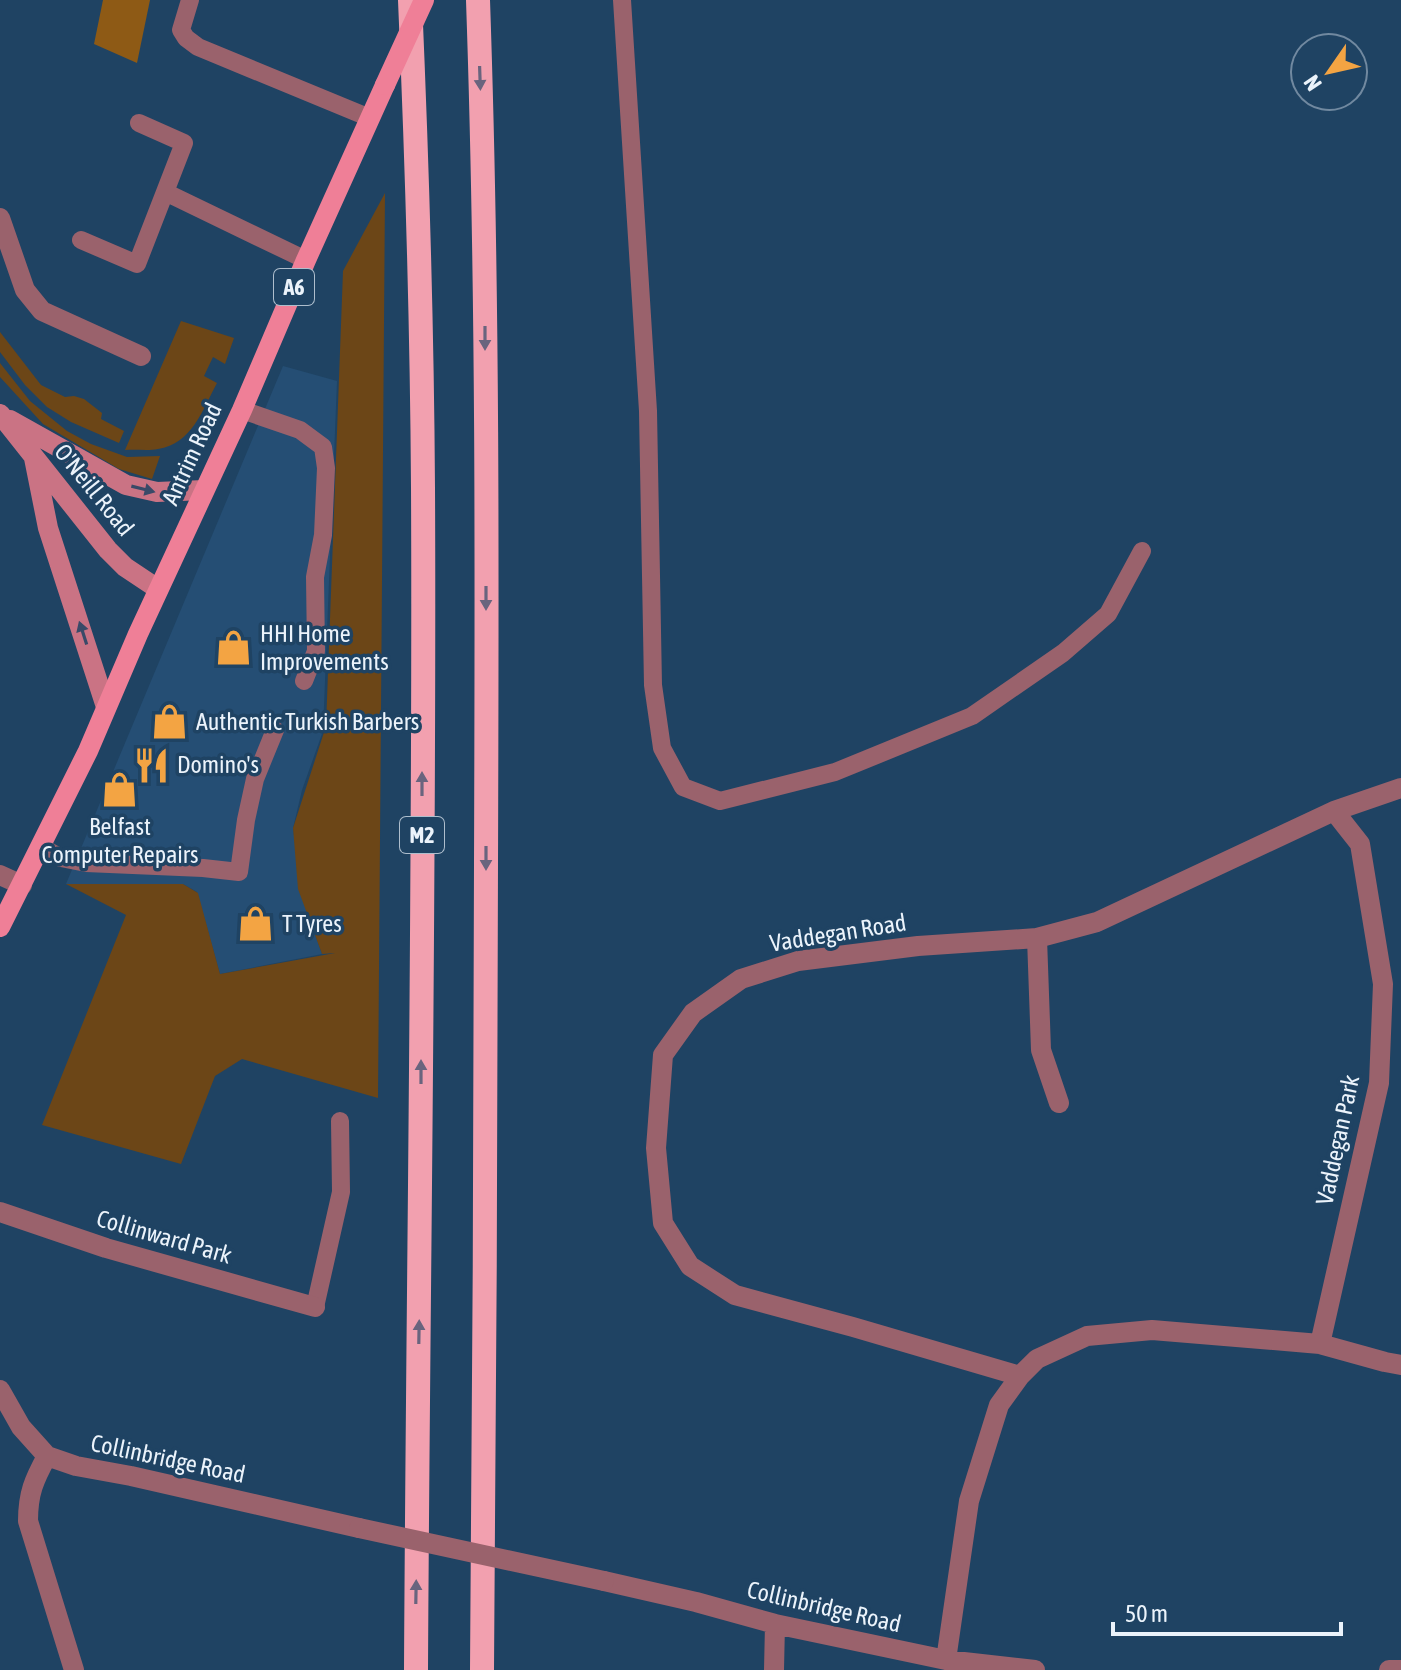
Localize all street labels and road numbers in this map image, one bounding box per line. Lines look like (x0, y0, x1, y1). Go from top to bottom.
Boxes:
road number: A6 (274, 269, 314, 305)
street label: Antrim Road (156, 399, 227, 509)
street label: O'Neill Road (49, 438, 140, 541)
road number: M2 (400, 817, 444, 853)
street label: Vaddegan Road (768, 908, 908, 957)
street label: Vaddegan Park (1311, 1072, 1365, 1207)
street label: Collinward Park (94, 1204, 235, 1269)
street label: Collinbridge Road (88, 1429, 248, 1488)
street label: Collinbridge Road (745, 1576, 904, 1637)

